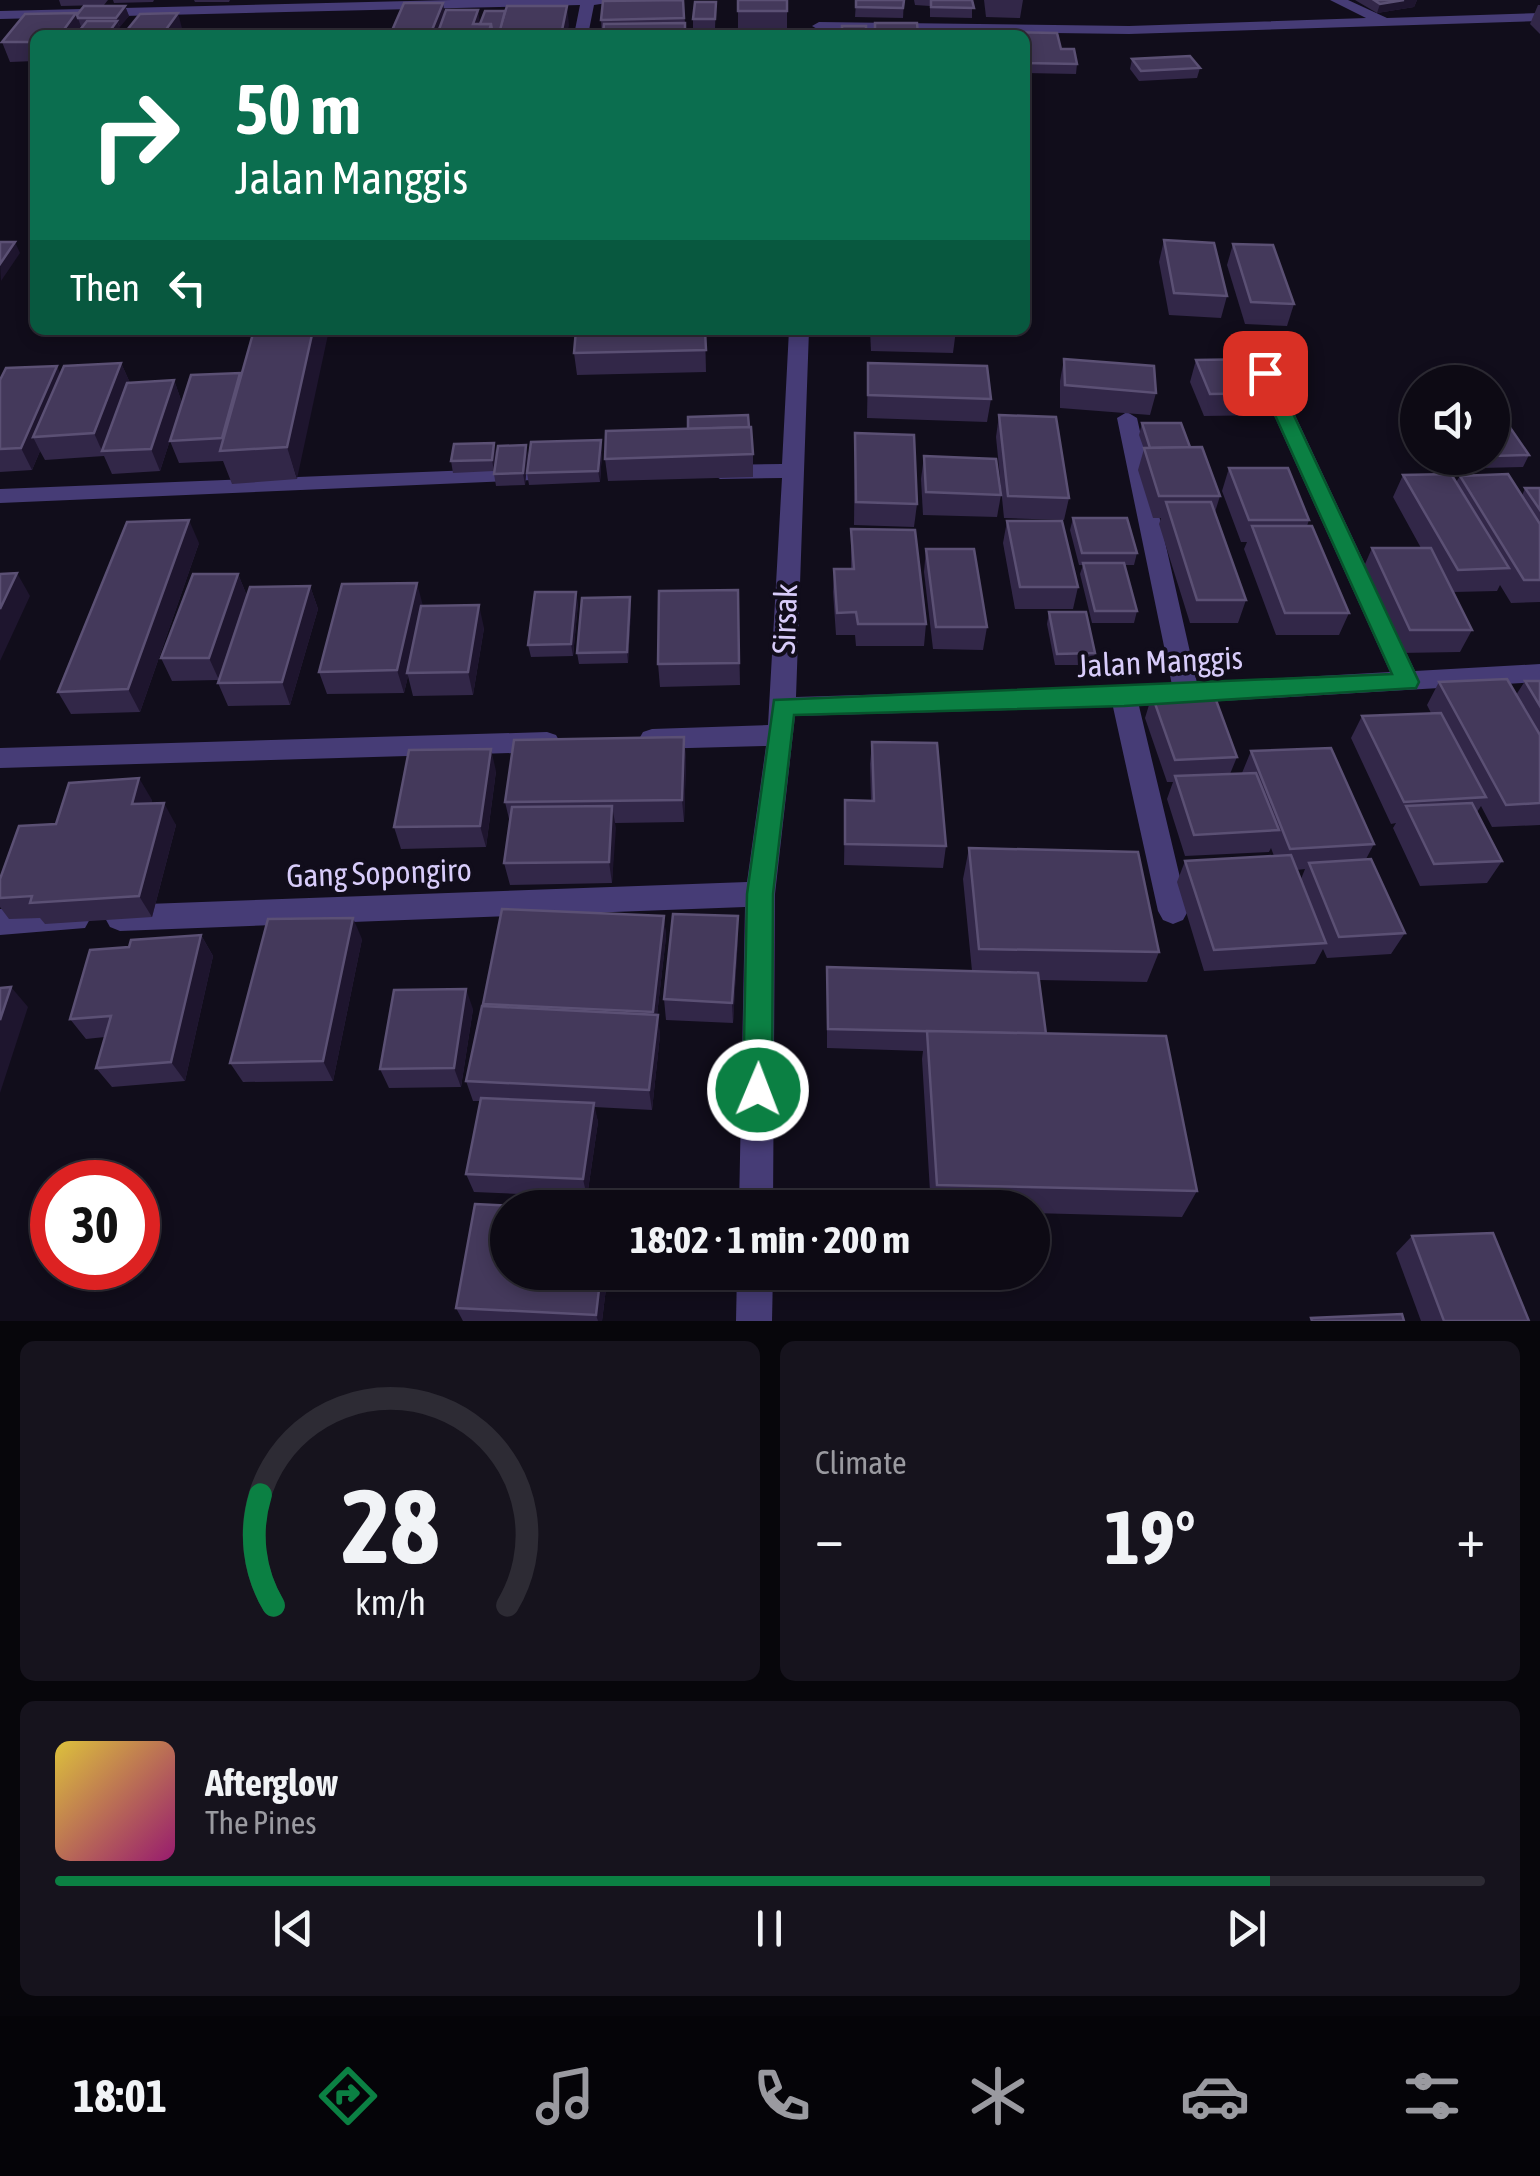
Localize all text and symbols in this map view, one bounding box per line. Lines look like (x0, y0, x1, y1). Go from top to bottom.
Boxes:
text: 50 m (235, 69, 361, 149)
icon: right (70, 70, 200, 200)
text: Jalan Manggis (235, 152, 468, 204)
icon: left (160, 260, 215, 315)
text: Then (70, 266, 140, 309)
pin (1223, 331, 1308, 416)
icon: arrive (1238, 346, 1293, 401)
map controls (1400, 365, 1510, 475)
button: sound (1400, 365, 1510, 475)
street label: Sirsak (765, 583, 804, 655)
street label: Jalan Manggis (1076, 639, 1244, 684)
street label: Gang Sopongiro (286, 851, 472, 894)
position arrow (706, 1038, 810, 1142)
speed limit sign: 30 (30, 1160, 160, 1290)
text: 18:02 · 1 min · 200 m (630, 1218, 910, 1261)
text: Climate (815, 1444, 907, 1481)
text: 28 (341, 1466, 439, 1585)
text: 19° (1104, 1494, 1196, 1580)
text: − (815, 1506, 844, 1569)
text: + (1456, 1506, 1485, 1569)
text: km/h (355, 1582, 425, 1623)
text: Afterglow (205, 1761, 338, 1804)
text: The Pines (205, 1804, 317, 1841)
icon: previous (266, 1901, 321, 1956)
icon: pause (742, 1901, 797, 1956)
icon: next (1219, 1901, 1274, 1956)
icon: directions (313, 2061, 383, 2131)
icon: music (530, 2061, 600, 2131)
icon: phone (747, 2061, 817, 2131)
icon: climate (963, 2061, 1033, 2131)
icon: car (1180, 2061, 1250, 2131)
icon: filters (1397, 2061, 1467, 2131)
text: 18:01 (73, 2070, 167, 2122)

